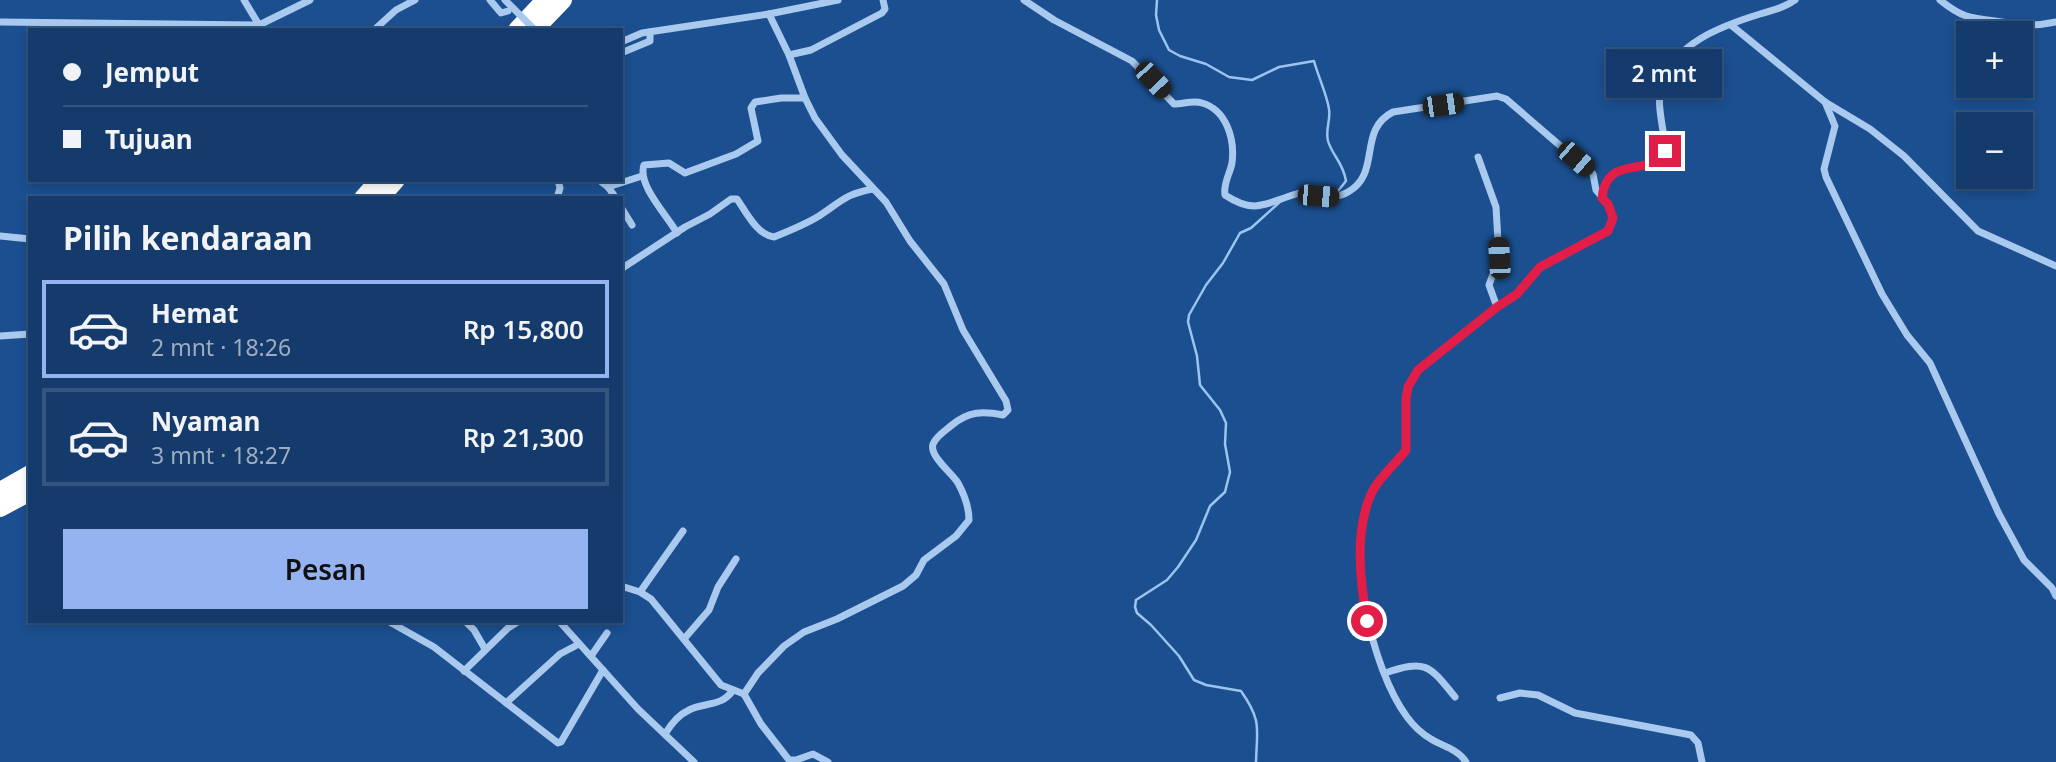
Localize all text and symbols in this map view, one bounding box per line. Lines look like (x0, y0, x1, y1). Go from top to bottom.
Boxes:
map controls (1956, 21, 2033, 189)
button: + (1956, 21, 2033, 98)
callout: 2 mnt (1607, 50, 1723, 99)
text: Jemput (105, 54, 199, 90)
car (1131, 57, 1176, 103)
text: 2 mnt (1631, 57, 1697, 89)
car (1421, 92, 1466, 118)
button: − (1956, 112, 2033, 189)
text: Tujuan (105, 121, 193, 157)
route end (1649, 135, 1681, 167)
car (1554, 137, 1599, 181)
car (1297, 184, 1340, 208)
text: Pilih kendaraan (63, 216, 313, 259)
car (1488, 236, 1511, 280)
text: Hemat (151, 295, 239, 331)
icon: car (67, 298, 130, 361)
text: Rp 15,800 (463, 311, 584, 347)
text: 2 mnt · 18:26 (151, 331, 291, 363)
text: Nyaman (151, 403, 260, 439)
icon: car (67, 406, 130, 469)
text: Rp 21,300 (463, 419, 584, 455)
text: 3 mnt · 18:27 (151, 439, 291, 471)
button: Pesan (63, 529, 588, 609)
route start (1351, 605, 1383, 637)

